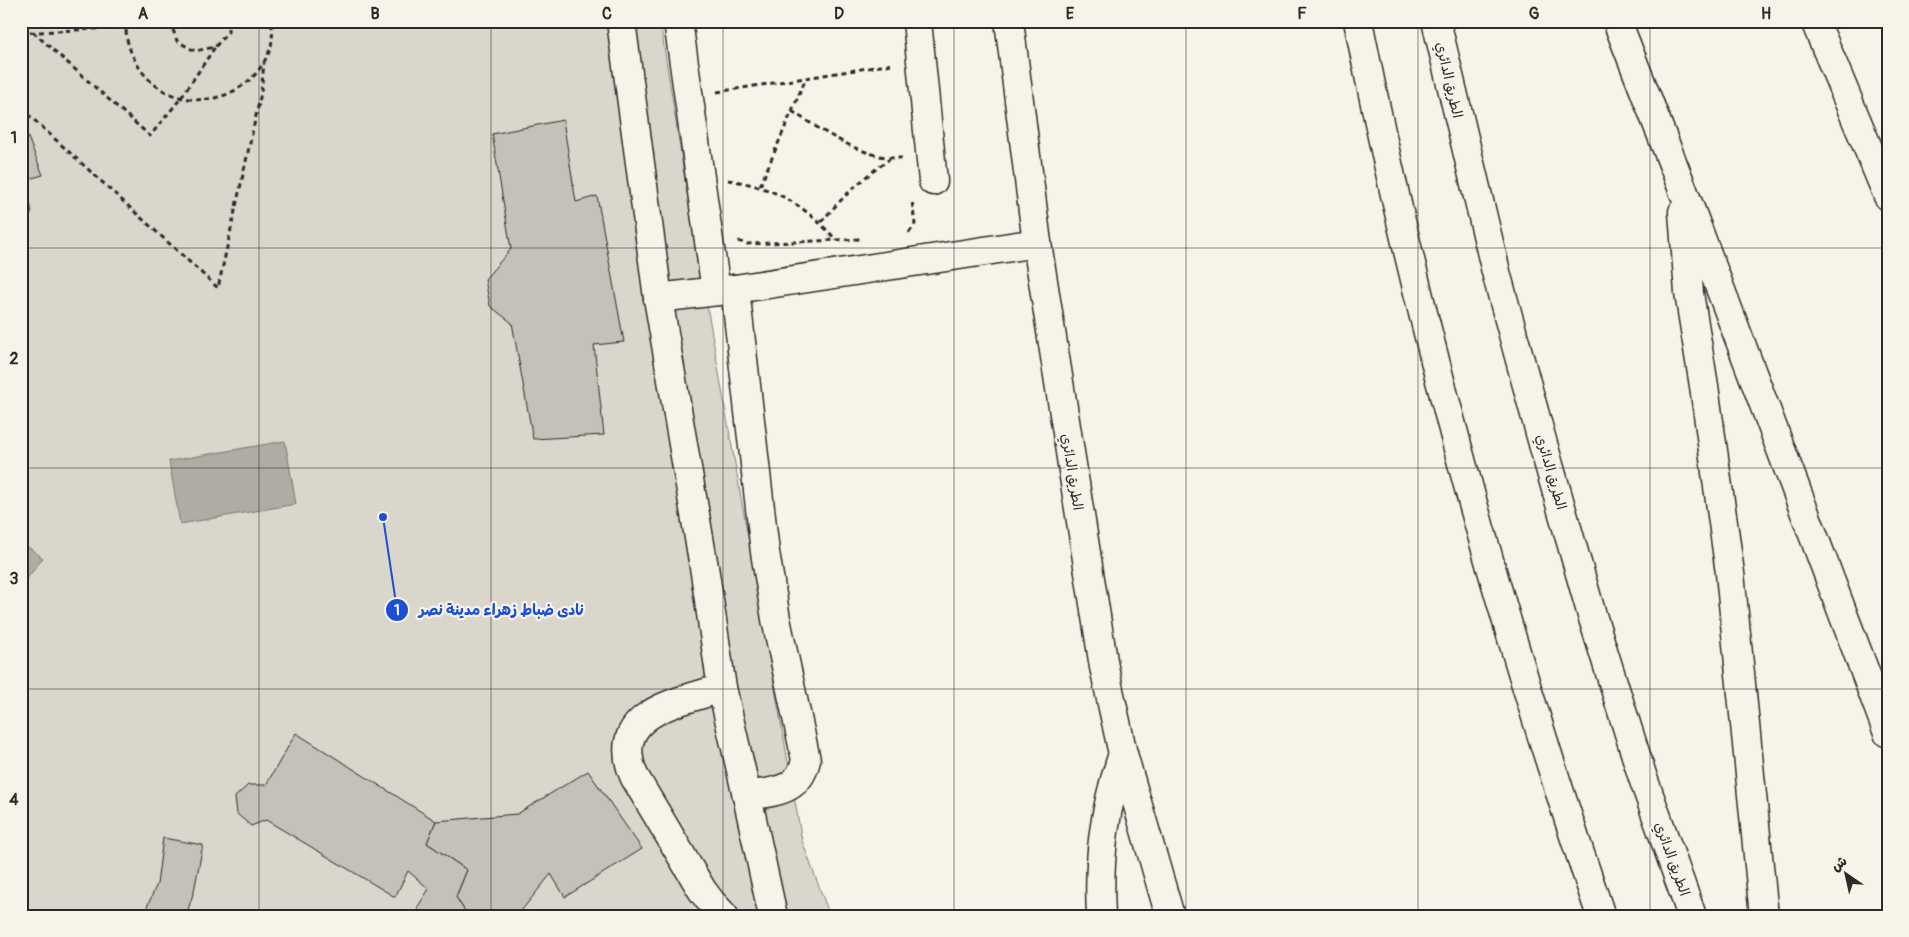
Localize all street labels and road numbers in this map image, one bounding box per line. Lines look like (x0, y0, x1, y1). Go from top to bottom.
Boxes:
street label: الطريق الدائري (1430, 40, 1466, 120)
street label: الطريق الدائري (1056, 432, 1086, 512)
street label: الطريق الدائري (1530, 432, 1570, 512)
street label: الطريق الدائري (1649, 820, 1693, 899)

